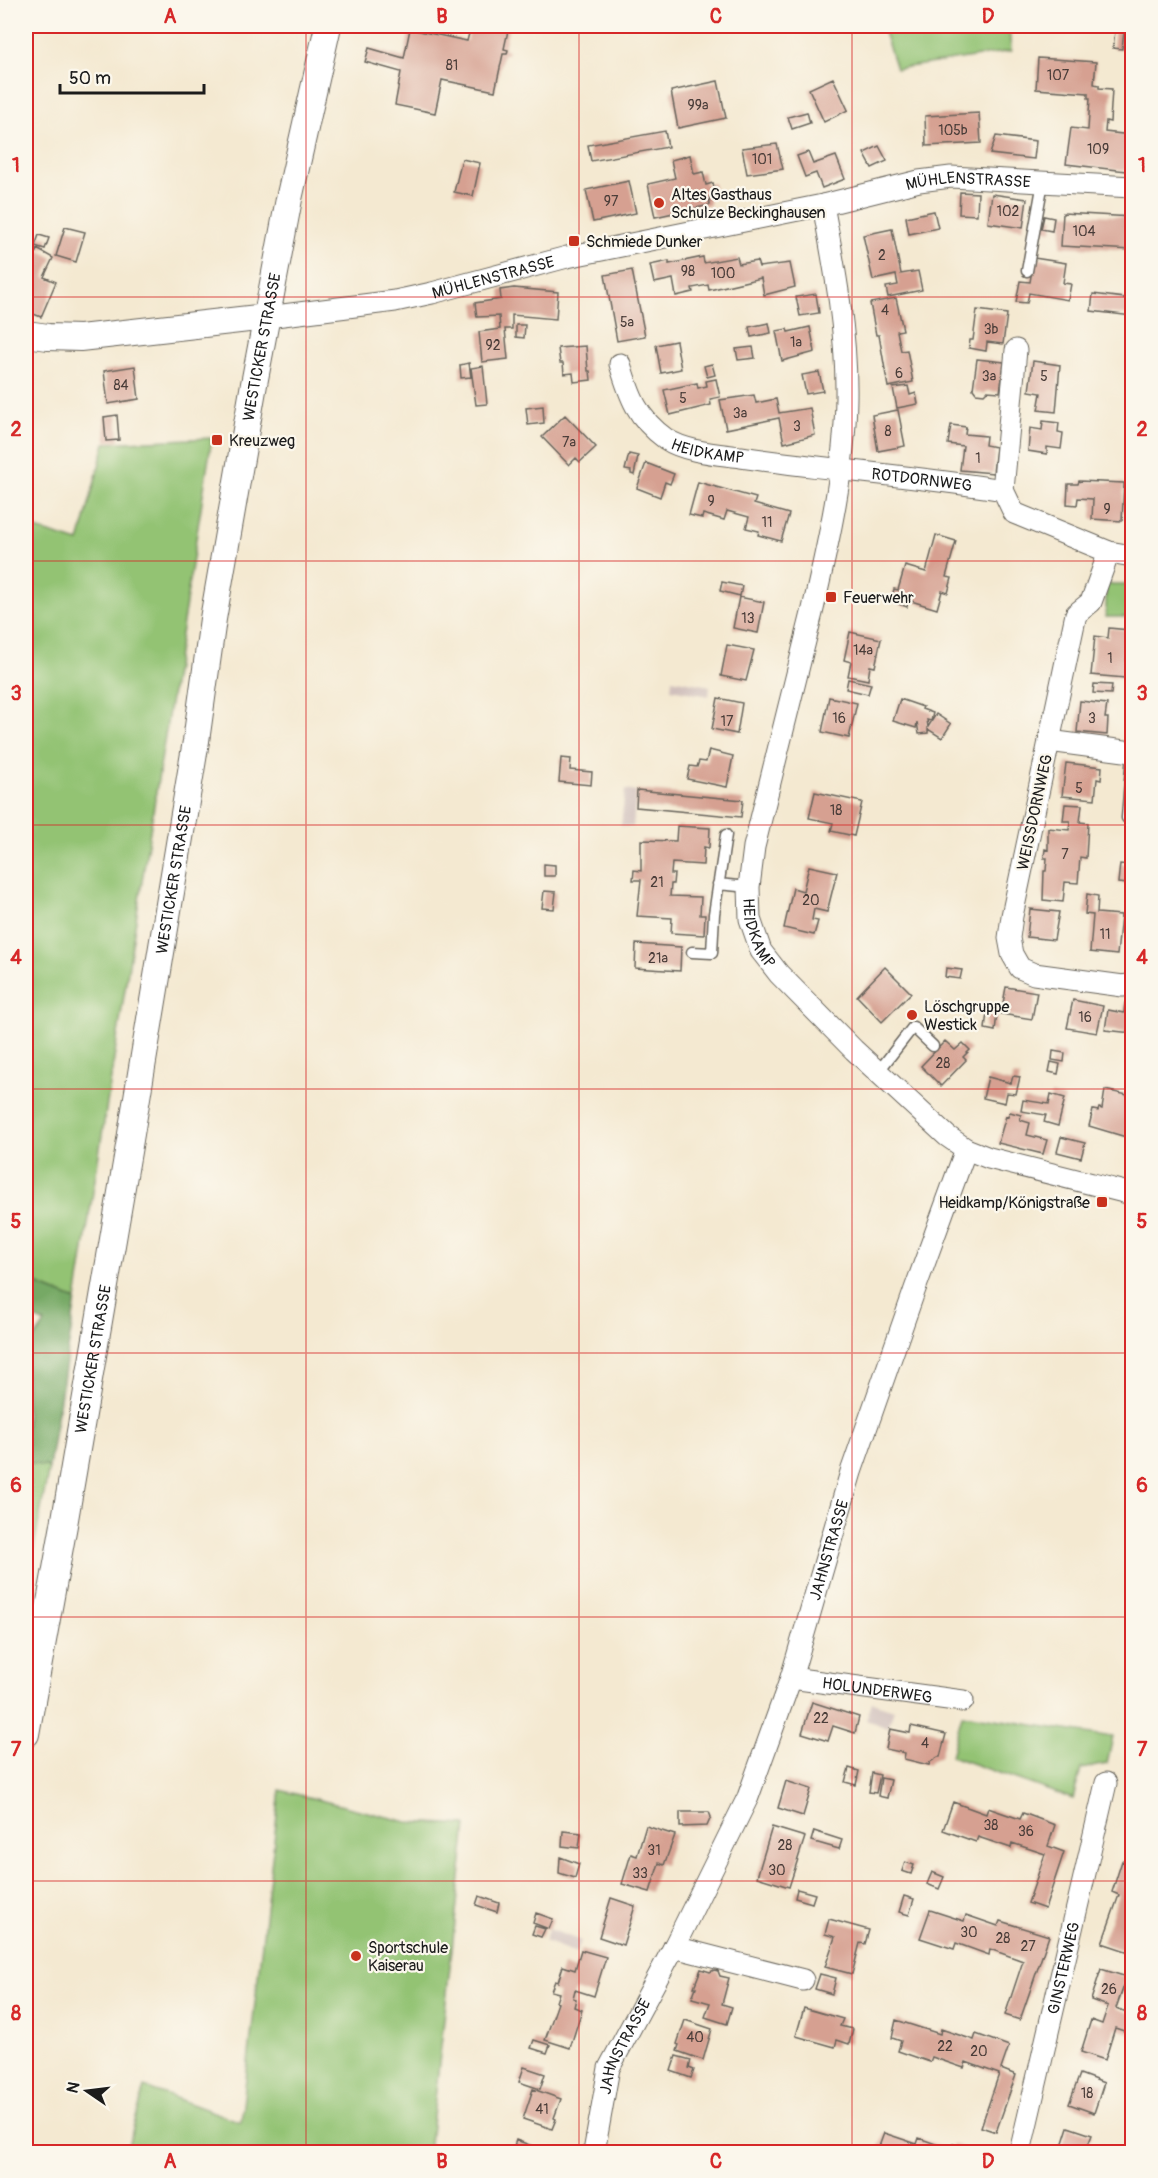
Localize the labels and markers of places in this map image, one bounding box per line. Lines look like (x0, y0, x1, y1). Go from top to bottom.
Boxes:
place label: Altes Gasthaus Schulze Beckinghausen (671, 185, 826, 223)
marker: Altes Gasthaus Schulze Beckinghausen (652, 196, 666, 210)
place label: Schmiede Dunker (586, 232, 703, 252)
marker: Schmiede Dunker (567, 234, 581, 248)
place label: Kreuzweg (229, 431, 295, 451)
marker: Kreuzweg (210, 433, 224, 447)
place label: Feuerwehr (843, 588, 914, 608)
marker: Feuerwehr (824, 590, 838, 604)
place label: Löschgruppe Westick (924, 997, 1009, 1035)
marker: Löschgruppe Westick (905, 1008, 919, 1022)
place label: Heidkamp/Königstraße (939, 1193, 1090, 1213)
marker: Heidkamp/Königstraße (1095, 1195, 1109, 1209)
place label: Sportschule Kaiserau (368, 1938, 448, 1976)
marker: Sportschule Kaiserau (349, 1949, 363, 1963)

